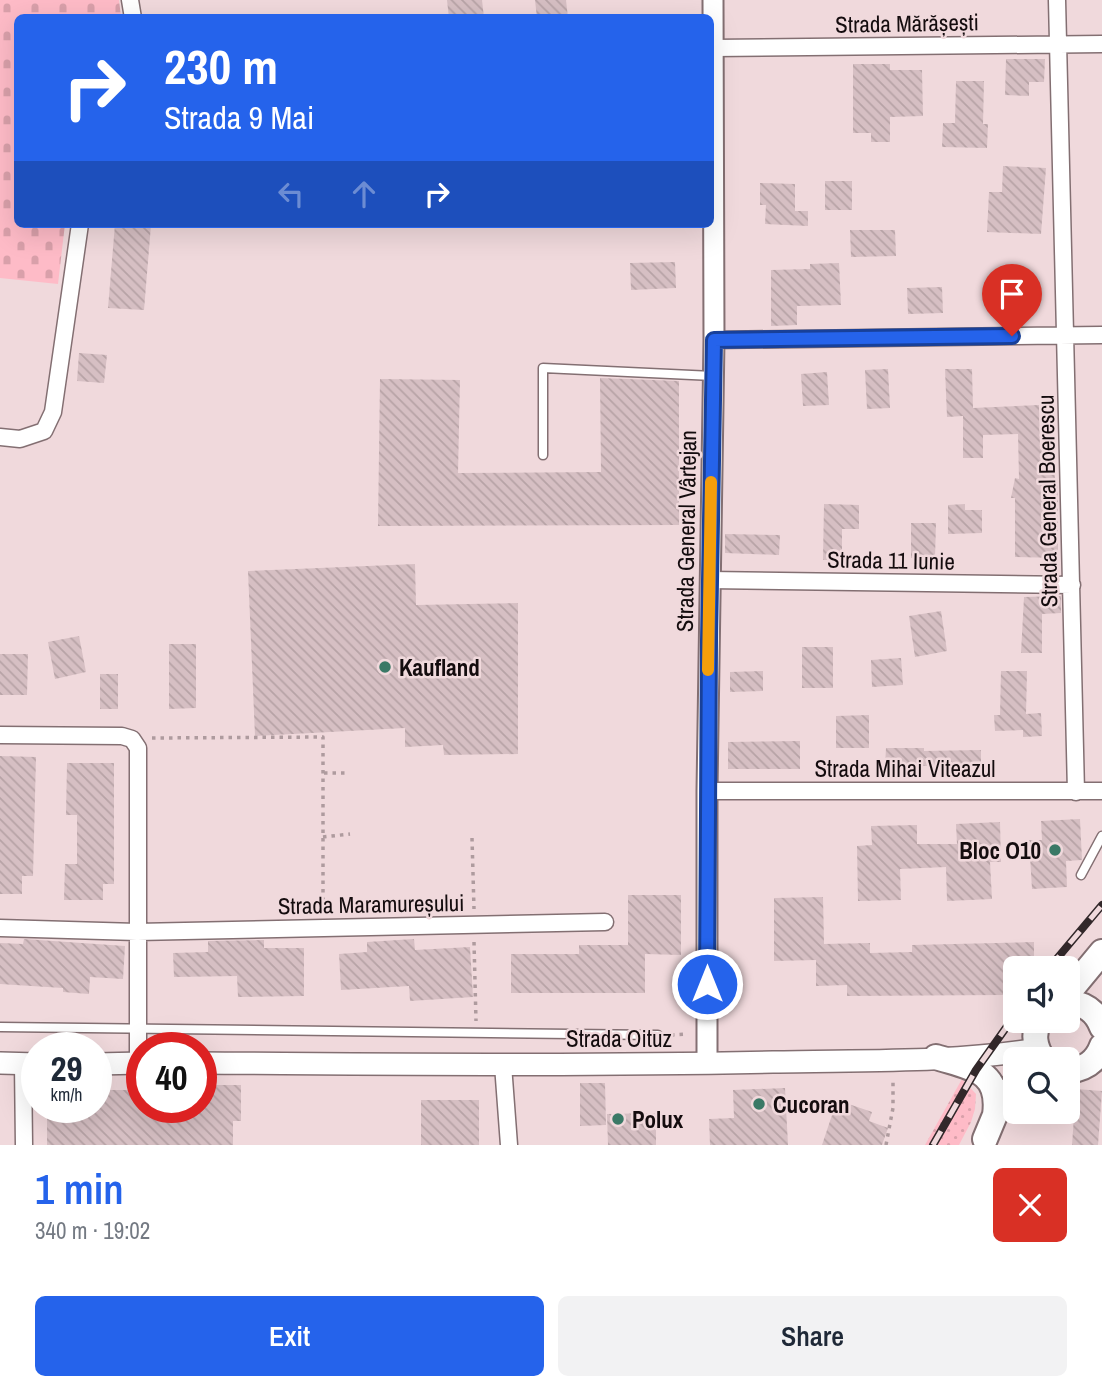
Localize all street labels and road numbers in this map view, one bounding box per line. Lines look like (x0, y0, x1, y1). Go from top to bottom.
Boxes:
street label: Strada Mărășești (835, 6, 979, 40)
street label: Strada General Boerescu (1030, 394, 1064, 608)
street label: Strada General Vârtejan (669, 430, 703, 632)
street label: Strada 11 Iunie (827, 543, 955, 577)
street label: Strada Mihai Viteazul (814, 753, 996, 784)
street label: Strada Maramureșului (277, 887, 465, 921)
street label: Strada Oituz (566, 1023, 672, 1054)

